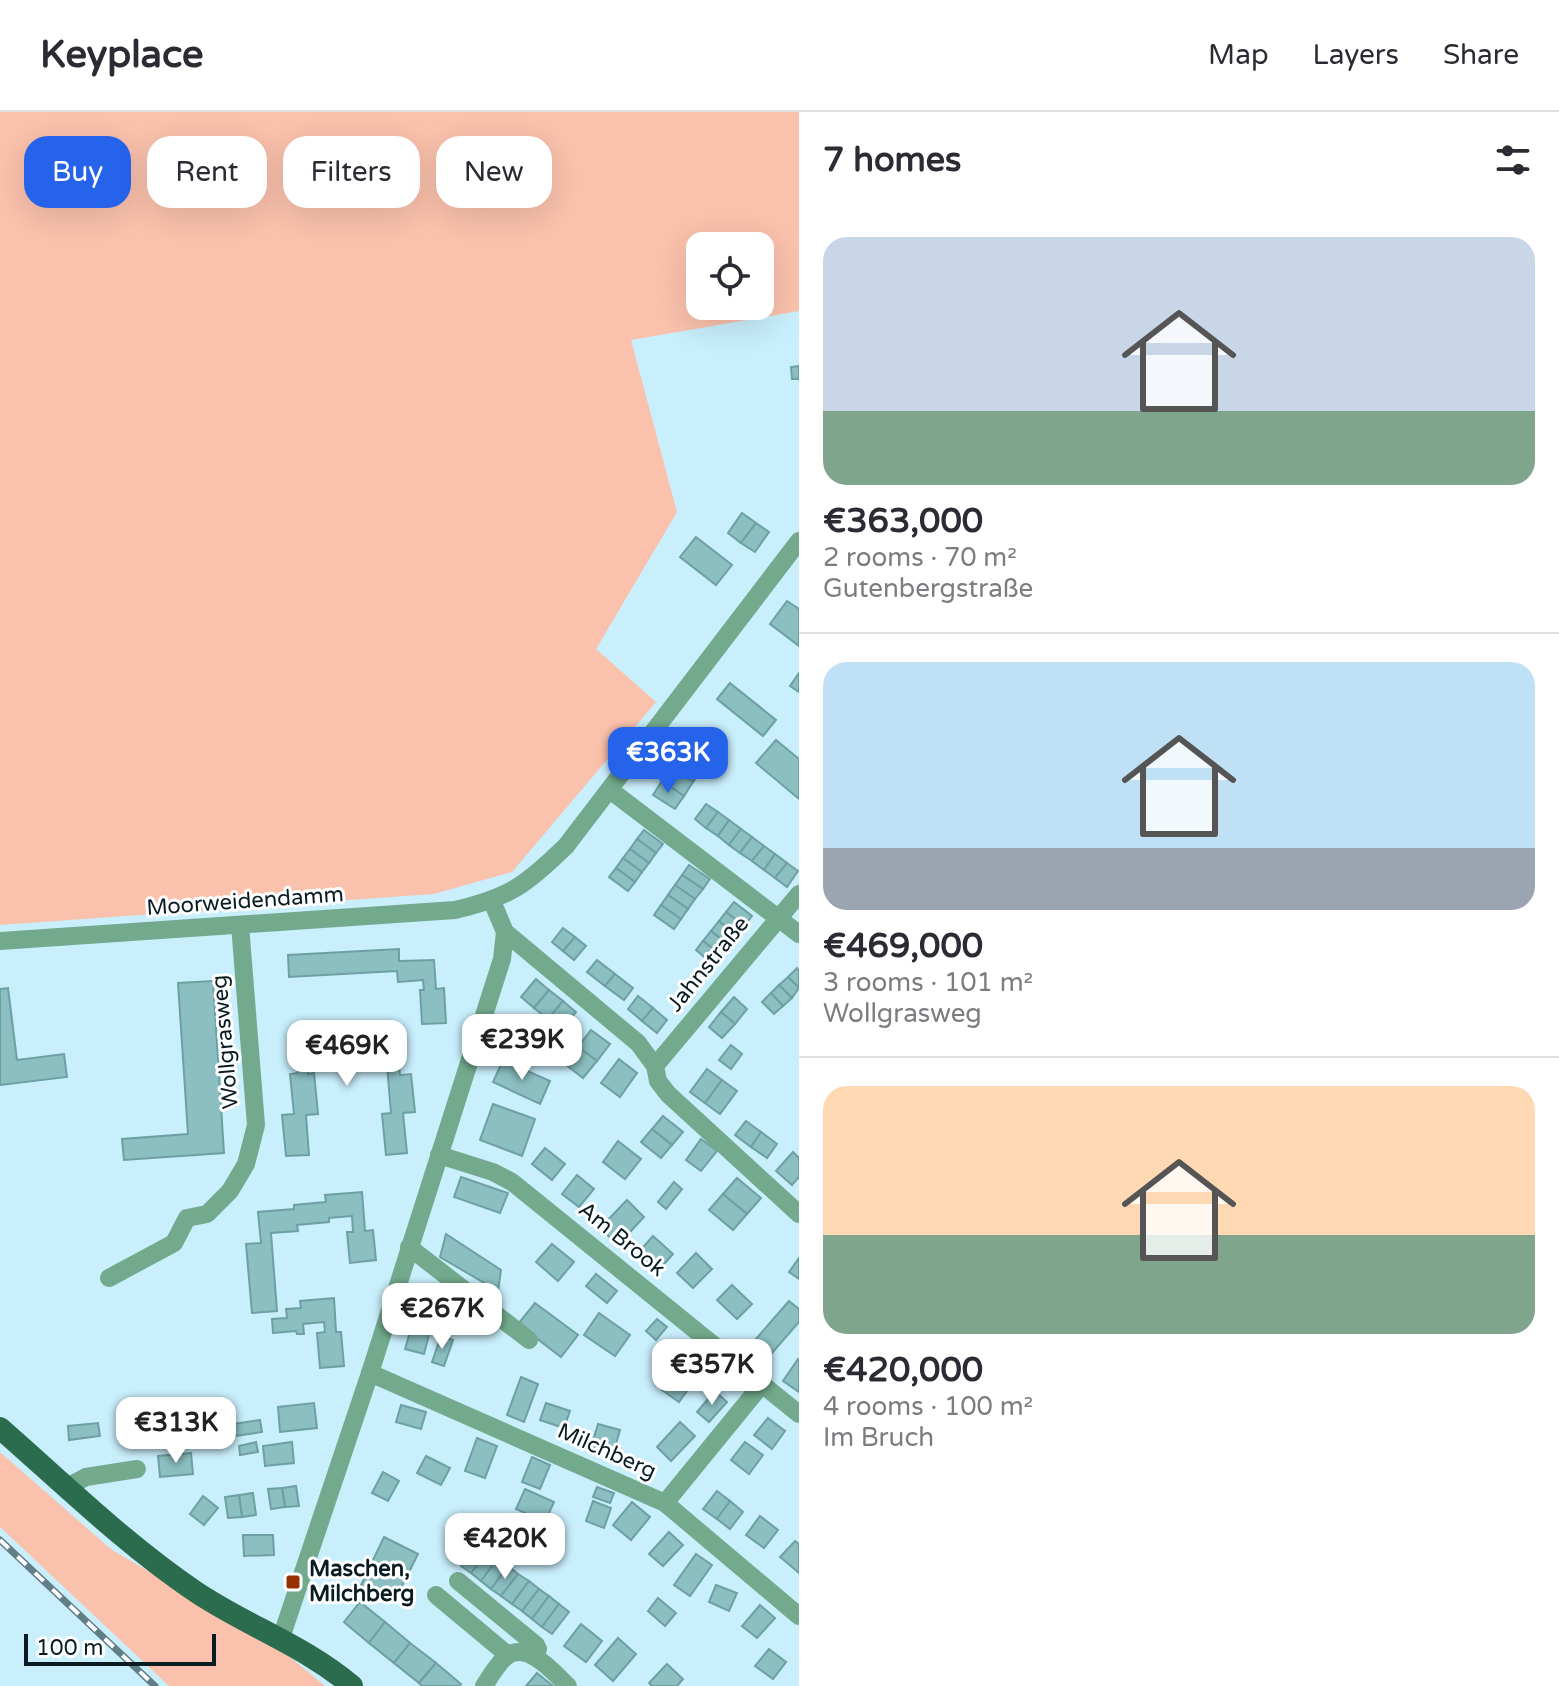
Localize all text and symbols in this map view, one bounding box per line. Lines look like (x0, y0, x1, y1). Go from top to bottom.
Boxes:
text: Keyplace (40, 32, 204, 78)
text: Map (1208, 38, 1269, 72)
text: Layers (1313, 38, 1399, 72)
text: Share (1443, 38, 1519, 72)
chip: Buy (24, 136, 131, 208)
chip: Rent (147, 136, 267, 208)
chip: Filters (283, 136, 420, 208)
chip: New (436, 136, 552, 208)
icon: filters (1491, 138, 1535, 182)
text: 7 homes (823, 140, 961, 181)
map controls (686, 232, 774, 320)
button: locate (686, 232, 774, 320)
icon: home (1107, 289, 1251, 433)
text: €363,000 (823, 501, 983, 542)
text: 2 rooms · 70 m² (823, 542, 1017, 573)
text: Gutenbergstraße (823, 573, 1033, 604)
icon: home (1107, 714, 1251, 858)
pin: €363K (612, 727, 724, 795)
text: €363K (626, 737, 710, 768)
street label: Moorweidendamm (145, 881, 345, 921)
street label: Jahnstraße (662, 911, 754, 1017)
text: €469,000 (823, 926, 983, 967)
text: 3 rooms · 101 m² (823, 967, 1033, 998)
street label: Wollgrasweg (206, 974, 244, 1110)
text: Wollgrasweg (823, 998, 982, 1029)
pin: €239K (466, 1014, 578, 1082)
pin: €469K (291, 1020, 403, 1088)
text: €239K (480, 1024, 564, 1055)
text: €469K (305, 1030, 389, 1061)
icon: home (1107, 1138, 1251, 1282)
street label: Am Brook (573, 1196, 671, 1282)
pin: €267K (386, 1283, 498, 1351)
text: €267K (400, 1293, 484, 1324)
pin: €357K (656, 1339, 768, 1407)
text: €357K (670, 1349, 754, 1380)
text: €420,000 (823, 1350, 983, 1391)
text: 4 rooms · 100 m² (823, 1391, 1033, 1422)
pin: €313K (120, 1397, 232, 1465)
text: €313K (134, 1407, 218, 1438)
street label: Milchberg (554, 1418, 660, 1484)
text: Im Bruch (823, 1422, 934, 1453)
pin: €420K (449, 1513, 561, 1581)
text: €420K (463, 1523, 547, 1554)
place label: Maschen, Milchberg (309, 1556, 414, 1607)
marker: Maschen, Milchberg (284, 1573, 302, 1591)
scale bar (24, 1630, 216, 1666)
text: 100 m (36, 1635, 103, 1661)

